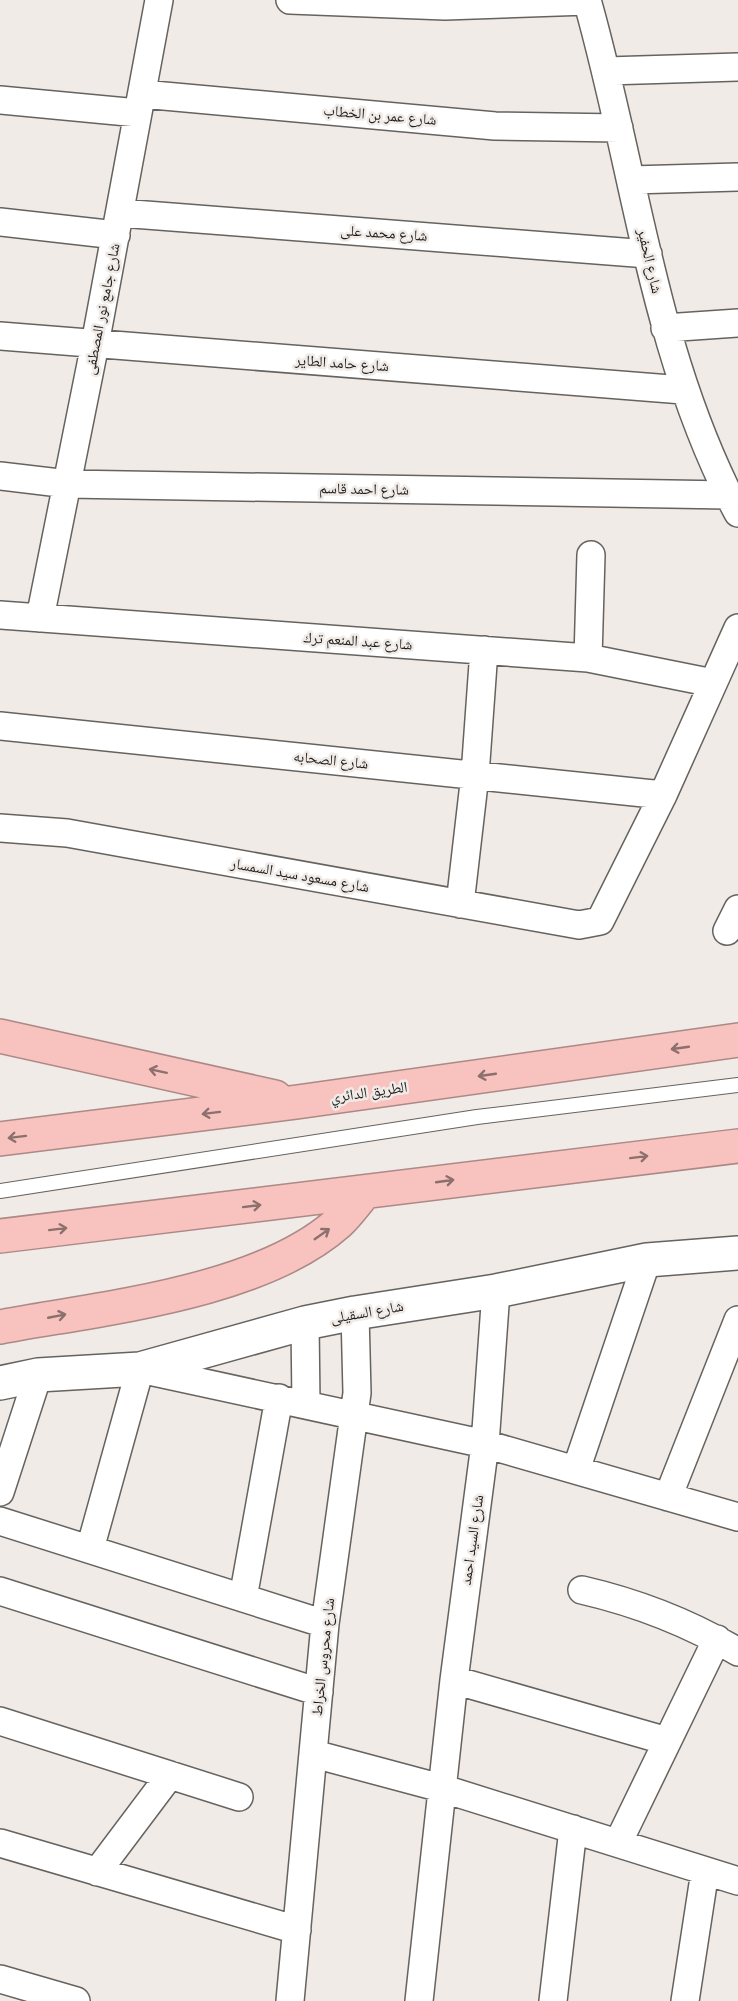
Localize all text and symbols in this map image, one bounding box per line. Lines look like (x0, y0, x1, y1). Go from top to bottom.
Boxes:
street label: شارع عمر بن الخطاب (323, 100, 437, 130)
street label: شارع محمد على (340, 220, 428, 246)
street label: شارع الحفير (633, 226, 667, 296)
street label: شارع جامع نور المصطفى (79, 241, 125, 376)
street label: شارع حامد الطاير (293, 350, 390, 376)
street label: شارع احمد قاسم (319, 478, 409, 500)
street label: شارع عبد المنعم ترك (303, 627, 413, 655)
street label: شارع الصحابه (293, 746, 370, 774)
street label: شارع مسعود سيد السمسار (228, 853, 371, 897)
one-way arrow (671, 1043, 690, 1054)
one-way arrow (149, 1065, 168, 1077)
one-way arrow (478, 1070, 497, 1081)
street label: الطريق الدائري (329, 1077, 409, 1109)
one-way arrow (201, 1108, 221, 1119)
one-way arrow (8, 1132, 27, 1143)
one-way arrow (628, 1151, 648, 1162)
one-way arrow (435, 1176, 455, 1187)
one-way arrow (241, 1200, 261, 1211)
one-way arrow (48, 1223, 68, 1234)
one-way arrow (313, 1228, 329, 1240)
street label: شارع السقيلى (329, 1296, 405, 1328)
one-way arrow (47, 1310, 67, 1321)
street label: شارع السيد احمد (456, 1493, 488, 1587)
street label: شارع محروس الخراط (307, 1597, 339, 1717)

